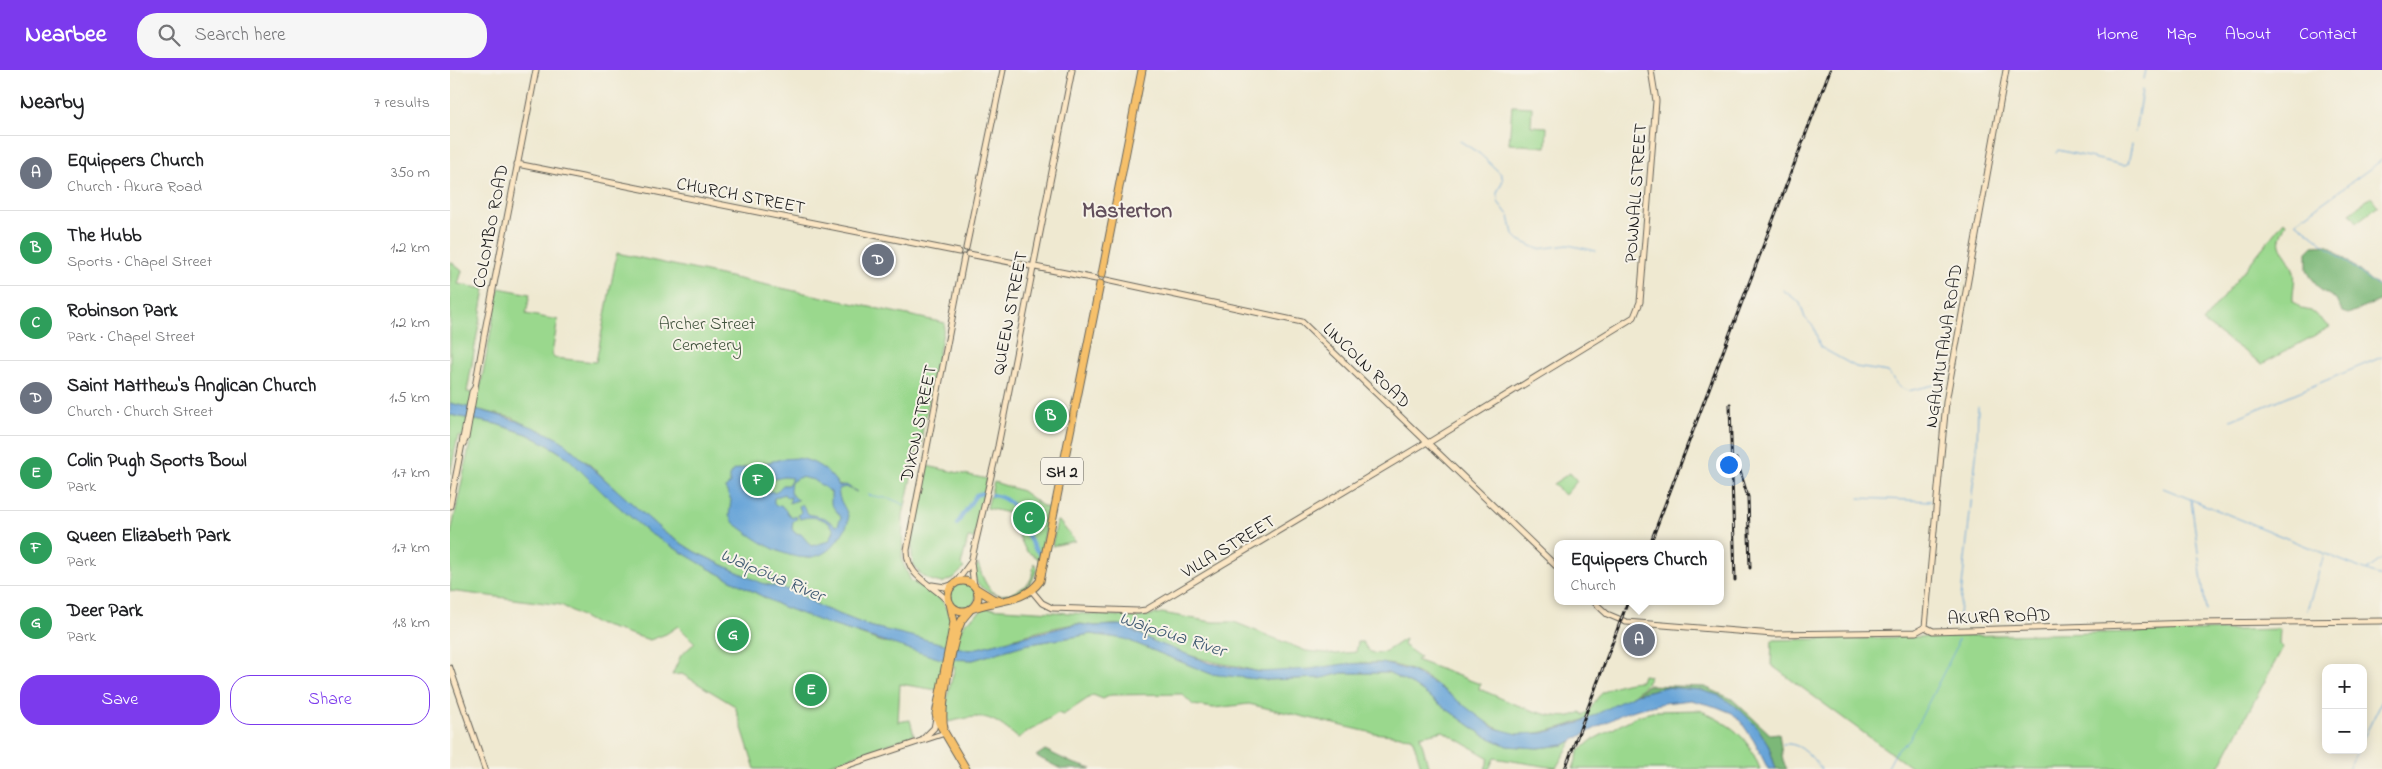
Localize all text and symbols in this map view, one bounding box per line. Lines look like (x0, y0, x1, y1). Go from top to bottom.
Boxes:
search box (137, 13, 487, 58)
text: Nearbee (25, 18, 107, 53)
icon: search (155, 21, 183, 49)
text: Search here (195, 22, 286, 49)
text: Home (2097, 22, 2138, 48)
text: Map (2166, 22, 2197, 48)
text: About (2225, 22, 2271, 48)
text: Contact (2299, 22, 2357, 48)
text: Nearby (20, 88, 84, 118)
text: 7 results (374, 91, 430, 115)
street label: POWNALL STREET (1619, 122, 1655, 264)
text: Equippers Church (67, 148, 204, 175)
text: A (31, 161, 41, 185)
text: 350 m (391, 161, 430, 185)
street label: COLOMBO ROAD (467, 162, 517, 290)
street label: CHURCH STREET (674, 172, 807, 222)
text: Church · Akura Road (67, 175, 202, 199)
district label: Masterton (1082, 196, 1172, 228)
text: The Hubb (67, 223, 142, 250)
text: B (31, 236, 41, 260)
text: 1.2 km (390, 236, 430, 260)
pin: D (862, 241, 894, 279)
street label: QUEEN STREET (986, 249, 1036, 377)
text: Sports · Chapel Street (67, 250, 212, 274)
street label: NGAUMUTAWA ROAD (1919, 263, 1971, 430)
text: Robinson Park (67, 298, 178, 325)
text: C (32, 311, 40, 335)
text: 1.2 km (390, 311, 430, 335)
park label: Archer Street Cemetery (659, 312, 755, 359)
street label: LINCOLN ROAD (1316, 318, 1416, 415)
text: Park · Chapel Street (67, 325, 195, 349)
street label: DIXON STREET (895, 363, 945, 485)
text: Saint Matthew's Anglican Church (67, 373, 316, 400)
text: D (30, 386, 42, 410)
text: 1.5 km (389, 386, 430, 410)
pin: B (1035, 397, 1067, 435)
text: Church · Church Street (67, 400, 213, 424)
text: Colin Pugh Sports Bowl (67, 448, 247, 475)
your location (1716, 452, 1742, 478)
road number: SH 2 (1041, 458, 1083, 484)
text: E (31, 461, 41, 485)
text: 1.7 km (392, 461, 430, 485)
pin: F (742, 461, 774, 499)
text: Park (67, 475, 96, 499)
pin: C (1013, 499, 1045, 537)
street label: VILLA STREET (1176, 509, 1281, 587)
text: Queen Elizabeth Park (67, 523, 231, 550)
text: F (31, 536, 41, 560)
text: 1.7 km (392, 536, 430, 560)
popup (1554, 540, 1724, 605)
water label: Waipōua River (716, 542, 830, 611)
text: Equippers Church (1571, 547, 1707, 574)
text: Park (67, 550, 96, 574)
text: Church (1571, 574, 1616, 598)
text: Deer Park (67, 598, 143, 625)
street label: AKURA ROAD (1947, 603, 2051, 633)
water label: Waipōua River (1115, 605, 1231, 666)
text: G (31, 611, 41, 635)
text: 1.8 km (392, 611, 430, 635)
pin: G (717, 616, 749, 654)
pin: A (1623, 621, 1655, 659)
text: Park (67, 625, 96, 649)
map controls (2322, 664, 2367, 754)
button: + (2322, 664, 2367, 709)
pin: E (795, 671, 827, 709)
button: Save (20, 675, 220, 725)
button: Share (230, 675, 430, 725)
button: − (2322, 709, 2367, 754)

